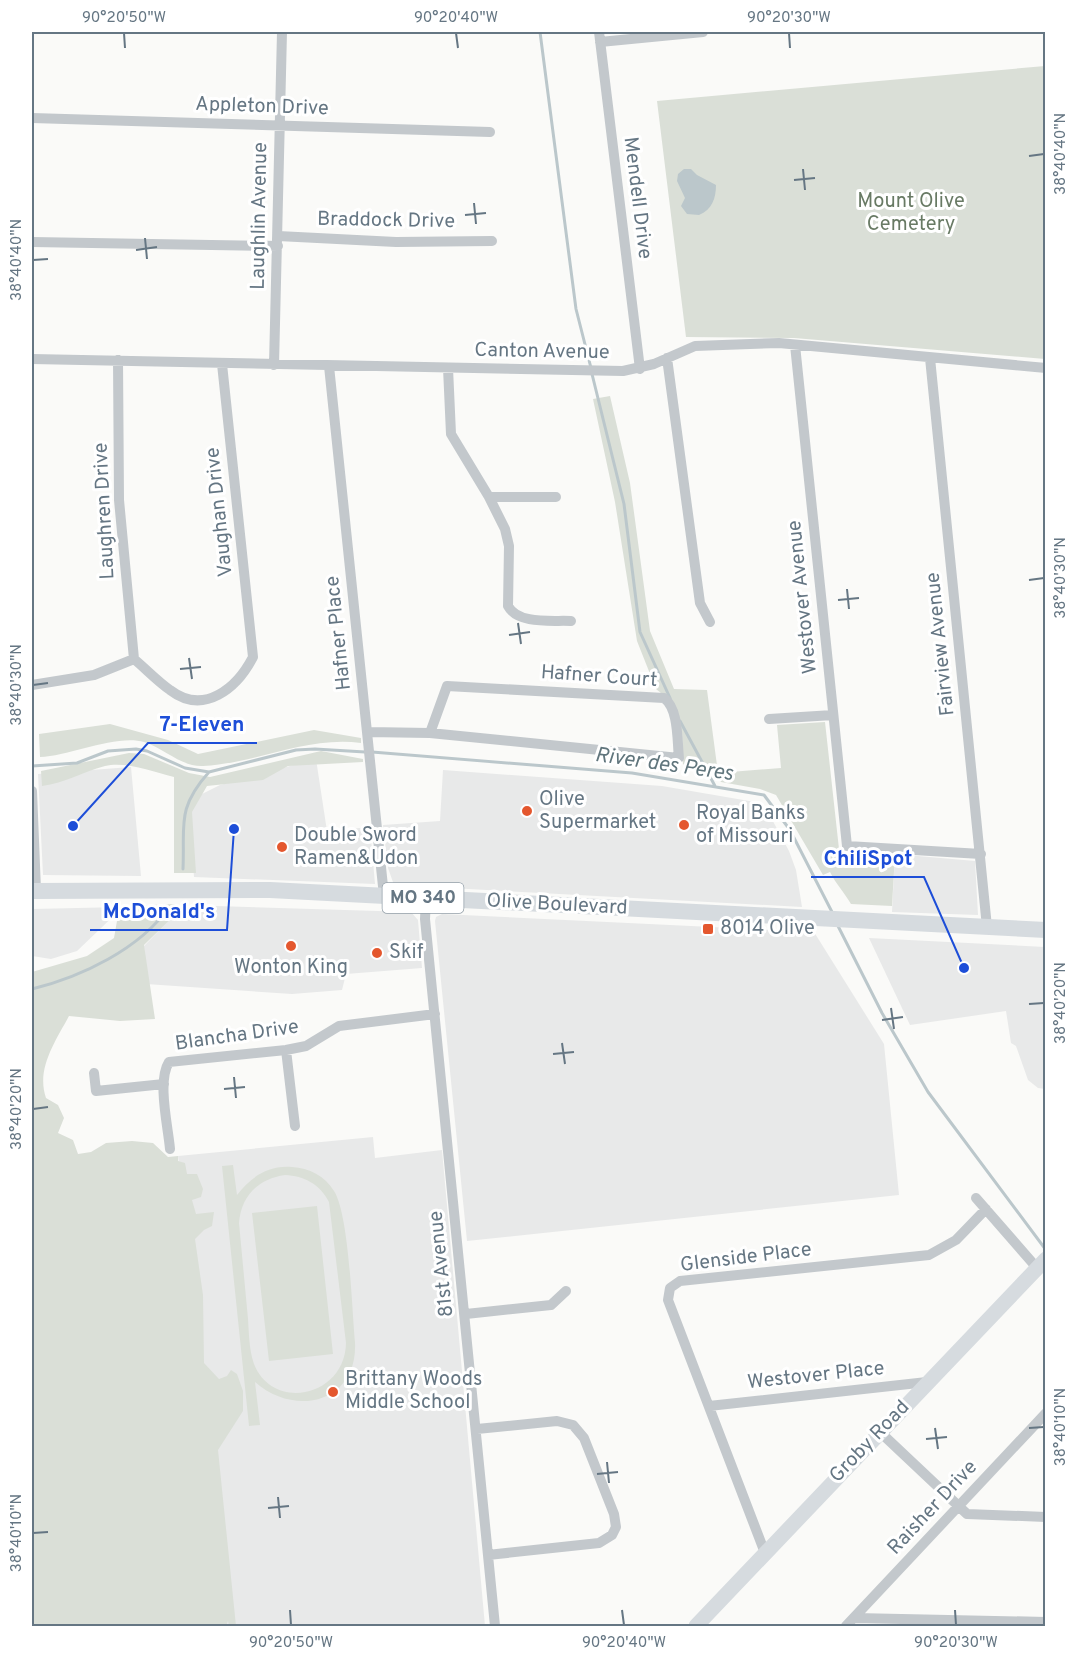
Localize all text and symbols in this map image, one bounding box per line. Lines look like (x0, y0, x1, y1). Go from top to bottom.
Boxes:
text: 90°20'50"W (82, 9, 166, 28)
text: 90°20'40"W (414, 9, 498, 28)
text: 90°20'30"W (747, 9, 831, 28)
street label: Appleton Drive (195, 92, 329, 122)
text: 38°40'40"N (1052, 113, 1071, 195)
street label: Mendell Drive (617, 135, 657, 261)
street label: Laughlin Avenue (246, 142, 274, 290)
park label: Mount Olive Cemetery (857, 189, 965, 238)
street label: Braddock Drive (317, 207, 455, 235)
text: 38°40'40"N (8, 219, 27, 301)
street label: Canton Avenue (474, 338, 610, 366)
street label: Laughren Drive (88, 442, 122, 580)
street label: Vaughan Drive (200, 446, 240, 578)
street label: Westover Avenue (782, 519, 824, 675)
text: 38°40'30"N (1052, 537, 1071, 619)
street label: Fairview Avenue (921, 571, 961, 717)
street label: Hafner Place (320, 574, 358, 692)
text: 38°40'30"N (8, 644, 27, 726)
street label: Hafner Court (540, 660, 658, 694)
callout: 7-Eleven (148, 704, 257, 743)
text: 7-Eleven (160, 712, 244, 739)
water label: River des Peres (593, 742, 735, 788)
place label: Olive Supermarket (539, 787, 656, 836)
place label: Royal Banks of Missouri (696, 801, 805, 850)
marker: Olive Supermarket (520, 804, 534, 818)
marker: Royal Banks of Missouri (677, 818, 691, 832)
place label: Double Sword Ramen&Udon (294, 823, 418, 872)
callout: ChiliSpot (811, 838, 924, 877)
marker: Double Sword Ramen&Udon (275, 840, 289, 854)
text: ChiliSpot (824, 846, 912, 873)
road number: MO 340 (382, 883, 464, 913)
street label: Olive Boulevard (486, 888, 628, 922)
callout: McDonald's (90, 891, 227, 930)
text: McDonald's (103, 899, 215, 926)
place label: 8014 Olive (720, 916, 815, 942)
marker: 8014 Olive (701, 922, 715, 936)
marker: Wonton King (284, 939, 298, 953)
place label: Skif (389, 940, 424, 966)
marker: Skif (370, 946, 384, 960)
place label: Wonton King (234, 955, 348, 981)
text: 38°40'20"N (1052, 962, 1071, 1044)
street label: Blancha Drive (173, 1014, 301, 1058)
text: 38°40'20"N (8, 1068, 27, 1150)
street label: 81st Avenue (423, 1210, 461, 1318)
street label: Glenside Place (679, 1237, 813, 1279)
street label: Westover Place (746, 1356, 886, 1396)
place label: Brittany Woods Middle School (345, 1367, 482, 1416)
marker: Brittany Woods Middle School (326, 1385, 340, 1399)
text: 38°40'10"N (1052, 1388, 1071, 1466)
street label: Groby Road (824, 1395, 916, 1489)
street label: Raisher Drive (882, 1455, 984, 1561)
text: 38°40'10"N (8, 1494, 27, 1572)
text: 90°20'50"W (249, 1634, 333, 1653)
text: 90°20'40"W (582, 1634, 666, 1653)
text: 90°20'30"W (914, 1634, 998, 1653)

